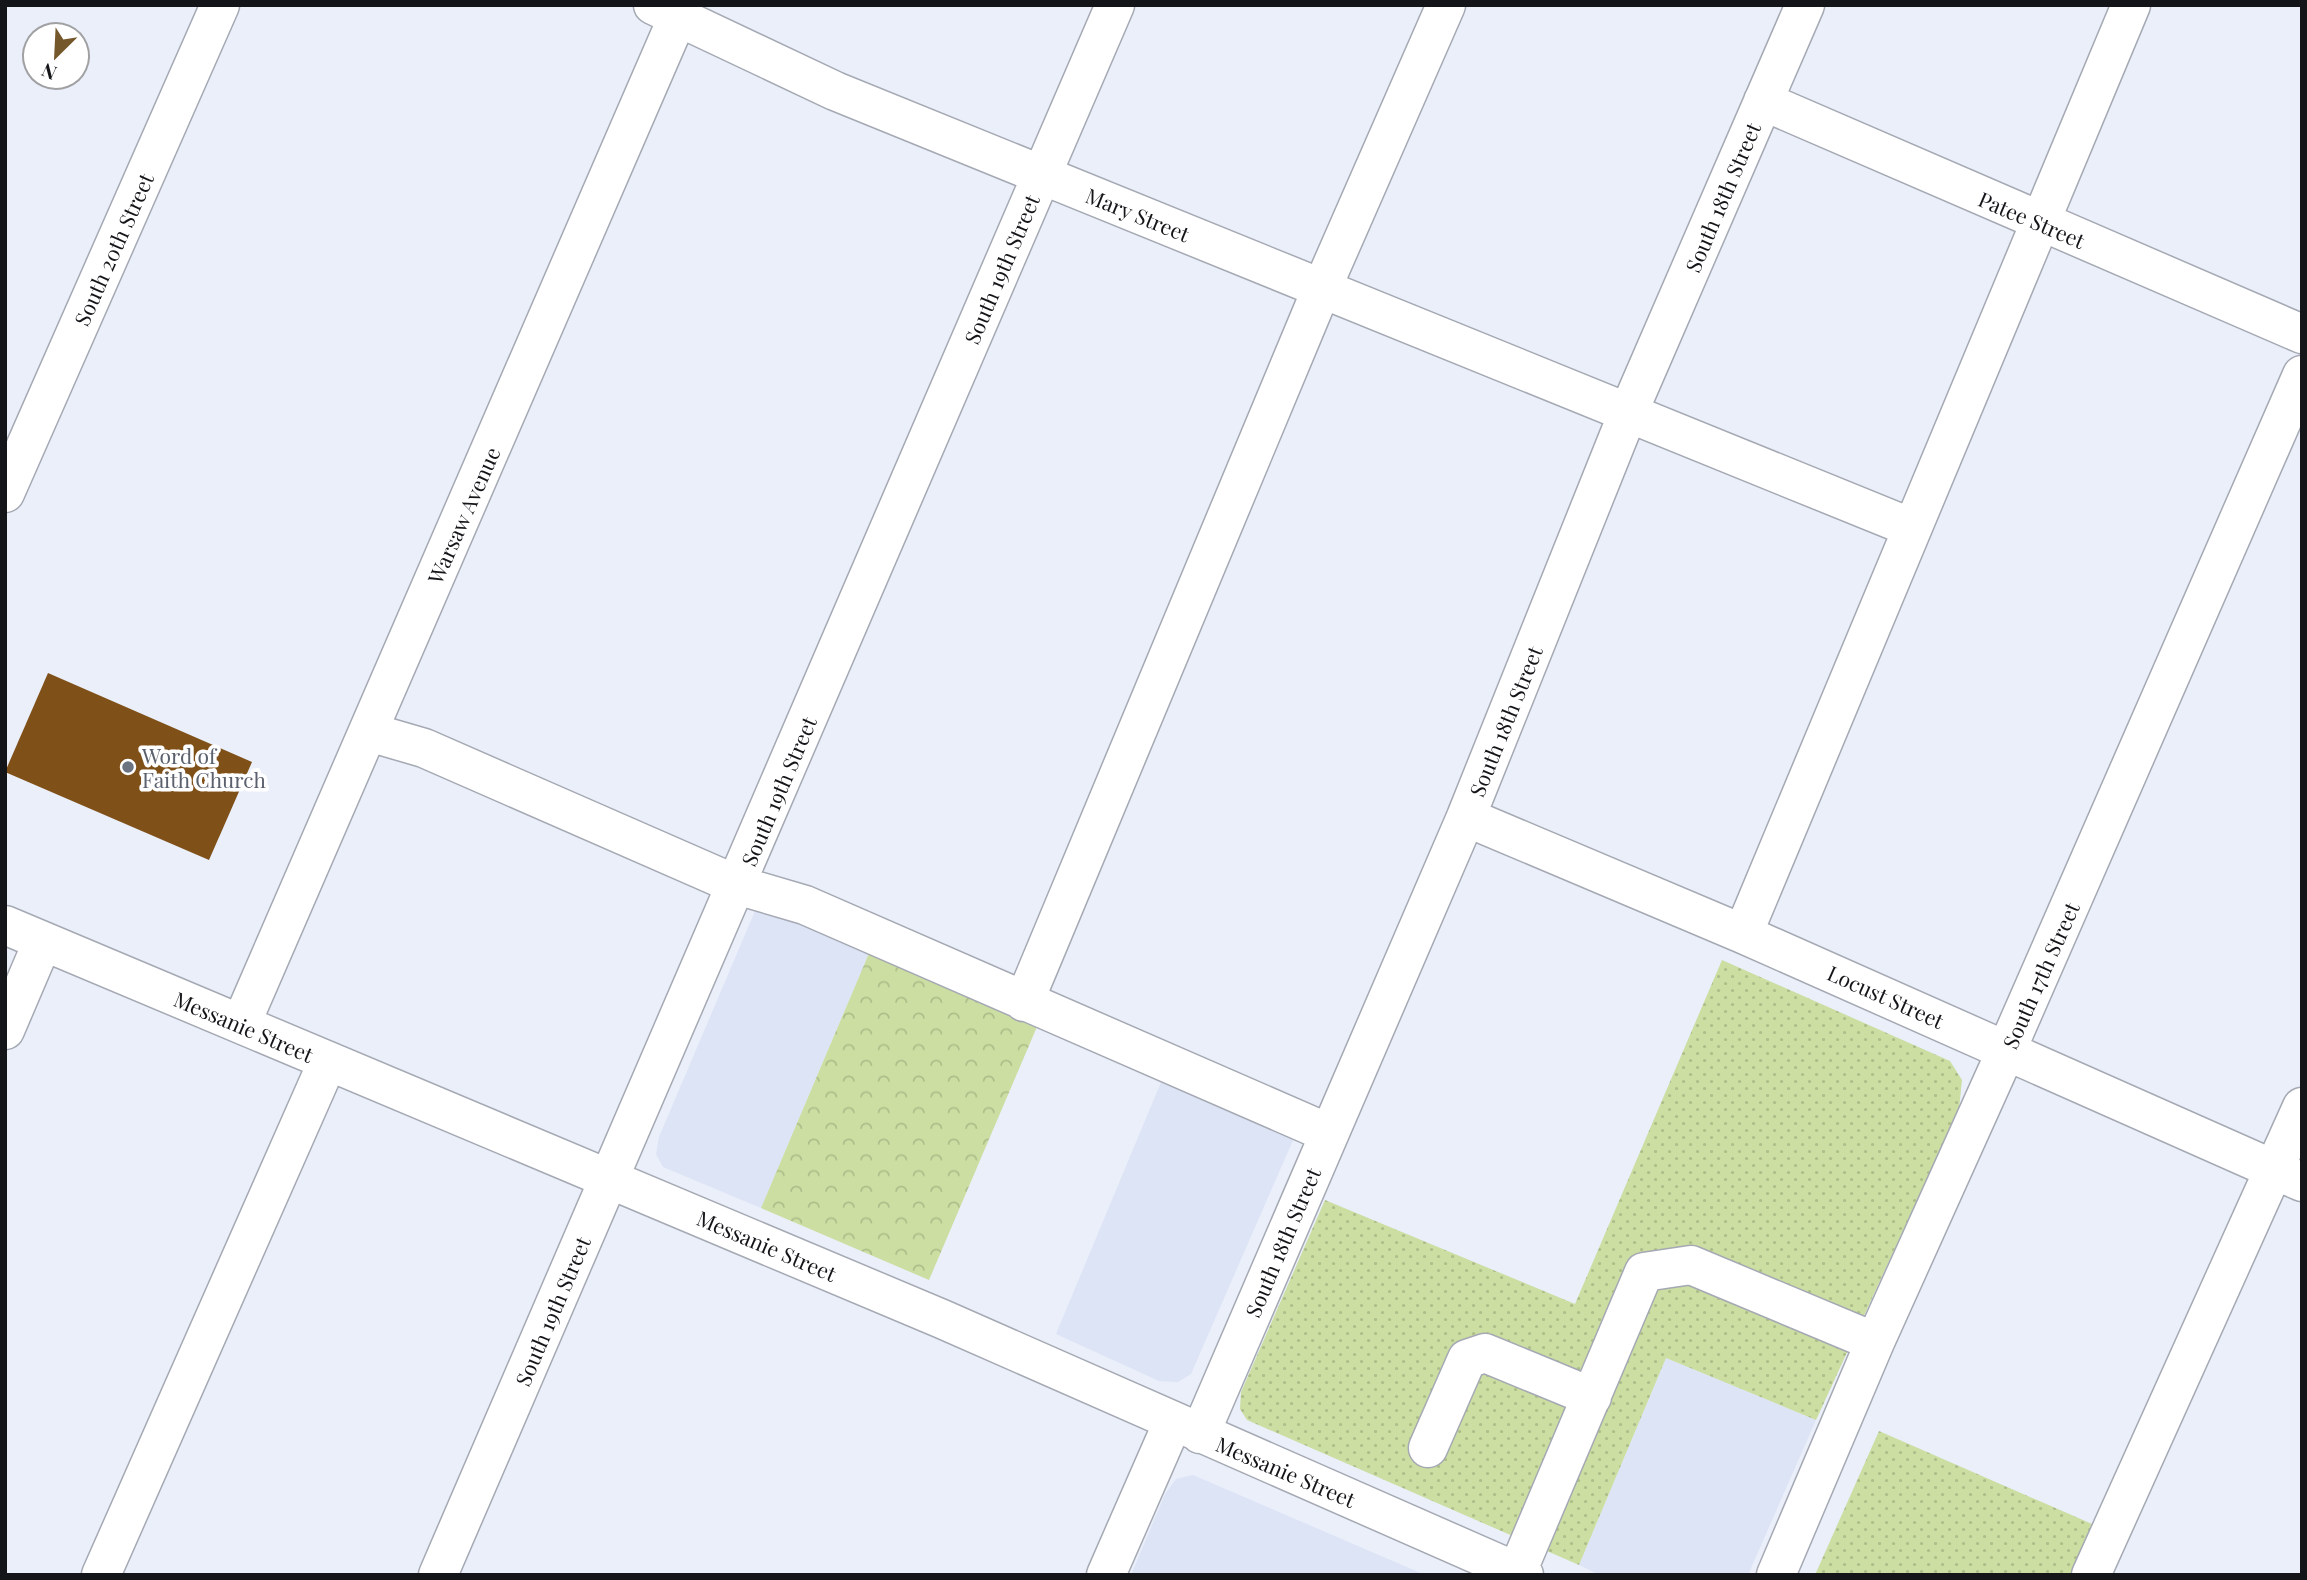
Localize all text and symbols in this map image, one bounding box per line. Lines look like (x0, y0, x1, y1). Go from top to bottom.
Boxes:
north arrow (21, 21, 91, 91)
text: N (37, 58, 60, 87)
street label: South 18th Street (1678, 117, 1766, 276)
street label: South 20th Street (67, 168, 159, 330)
street label: Mary Street (1082, 180, 1195, 248)
street label: Patee Street (1975, 184, 2090, 254)
street label: South 19th Street (957, 189, 1045, 348)
street label: Warsaw Avenue (420, 442, 506, 589)
street label: South 18th Street (1462, 641, 1548, 800)
street label: South 19th Street (734, 711, 822, 870)
place label: Word of Faith Church (141, 741, 266, 793)
marker: Word of Faith Church (120, 759, 136, 775)
street label: South 17th Street (1995, 897, 2085, 1053)
street label: Locust Street (1824, 958, 1949, 1034)
street label: Messanie Street (170, 984, 318, 1068)
street label: South 18th Street (1238, 1162, 1326, 1321)
street label: Messanie Street (693, 1203, 841, 1287)
street label: South 19th Street (508, 1231, 596, 1390)
street label: Messanie Street (1212, 1429, 1360, 1513)

